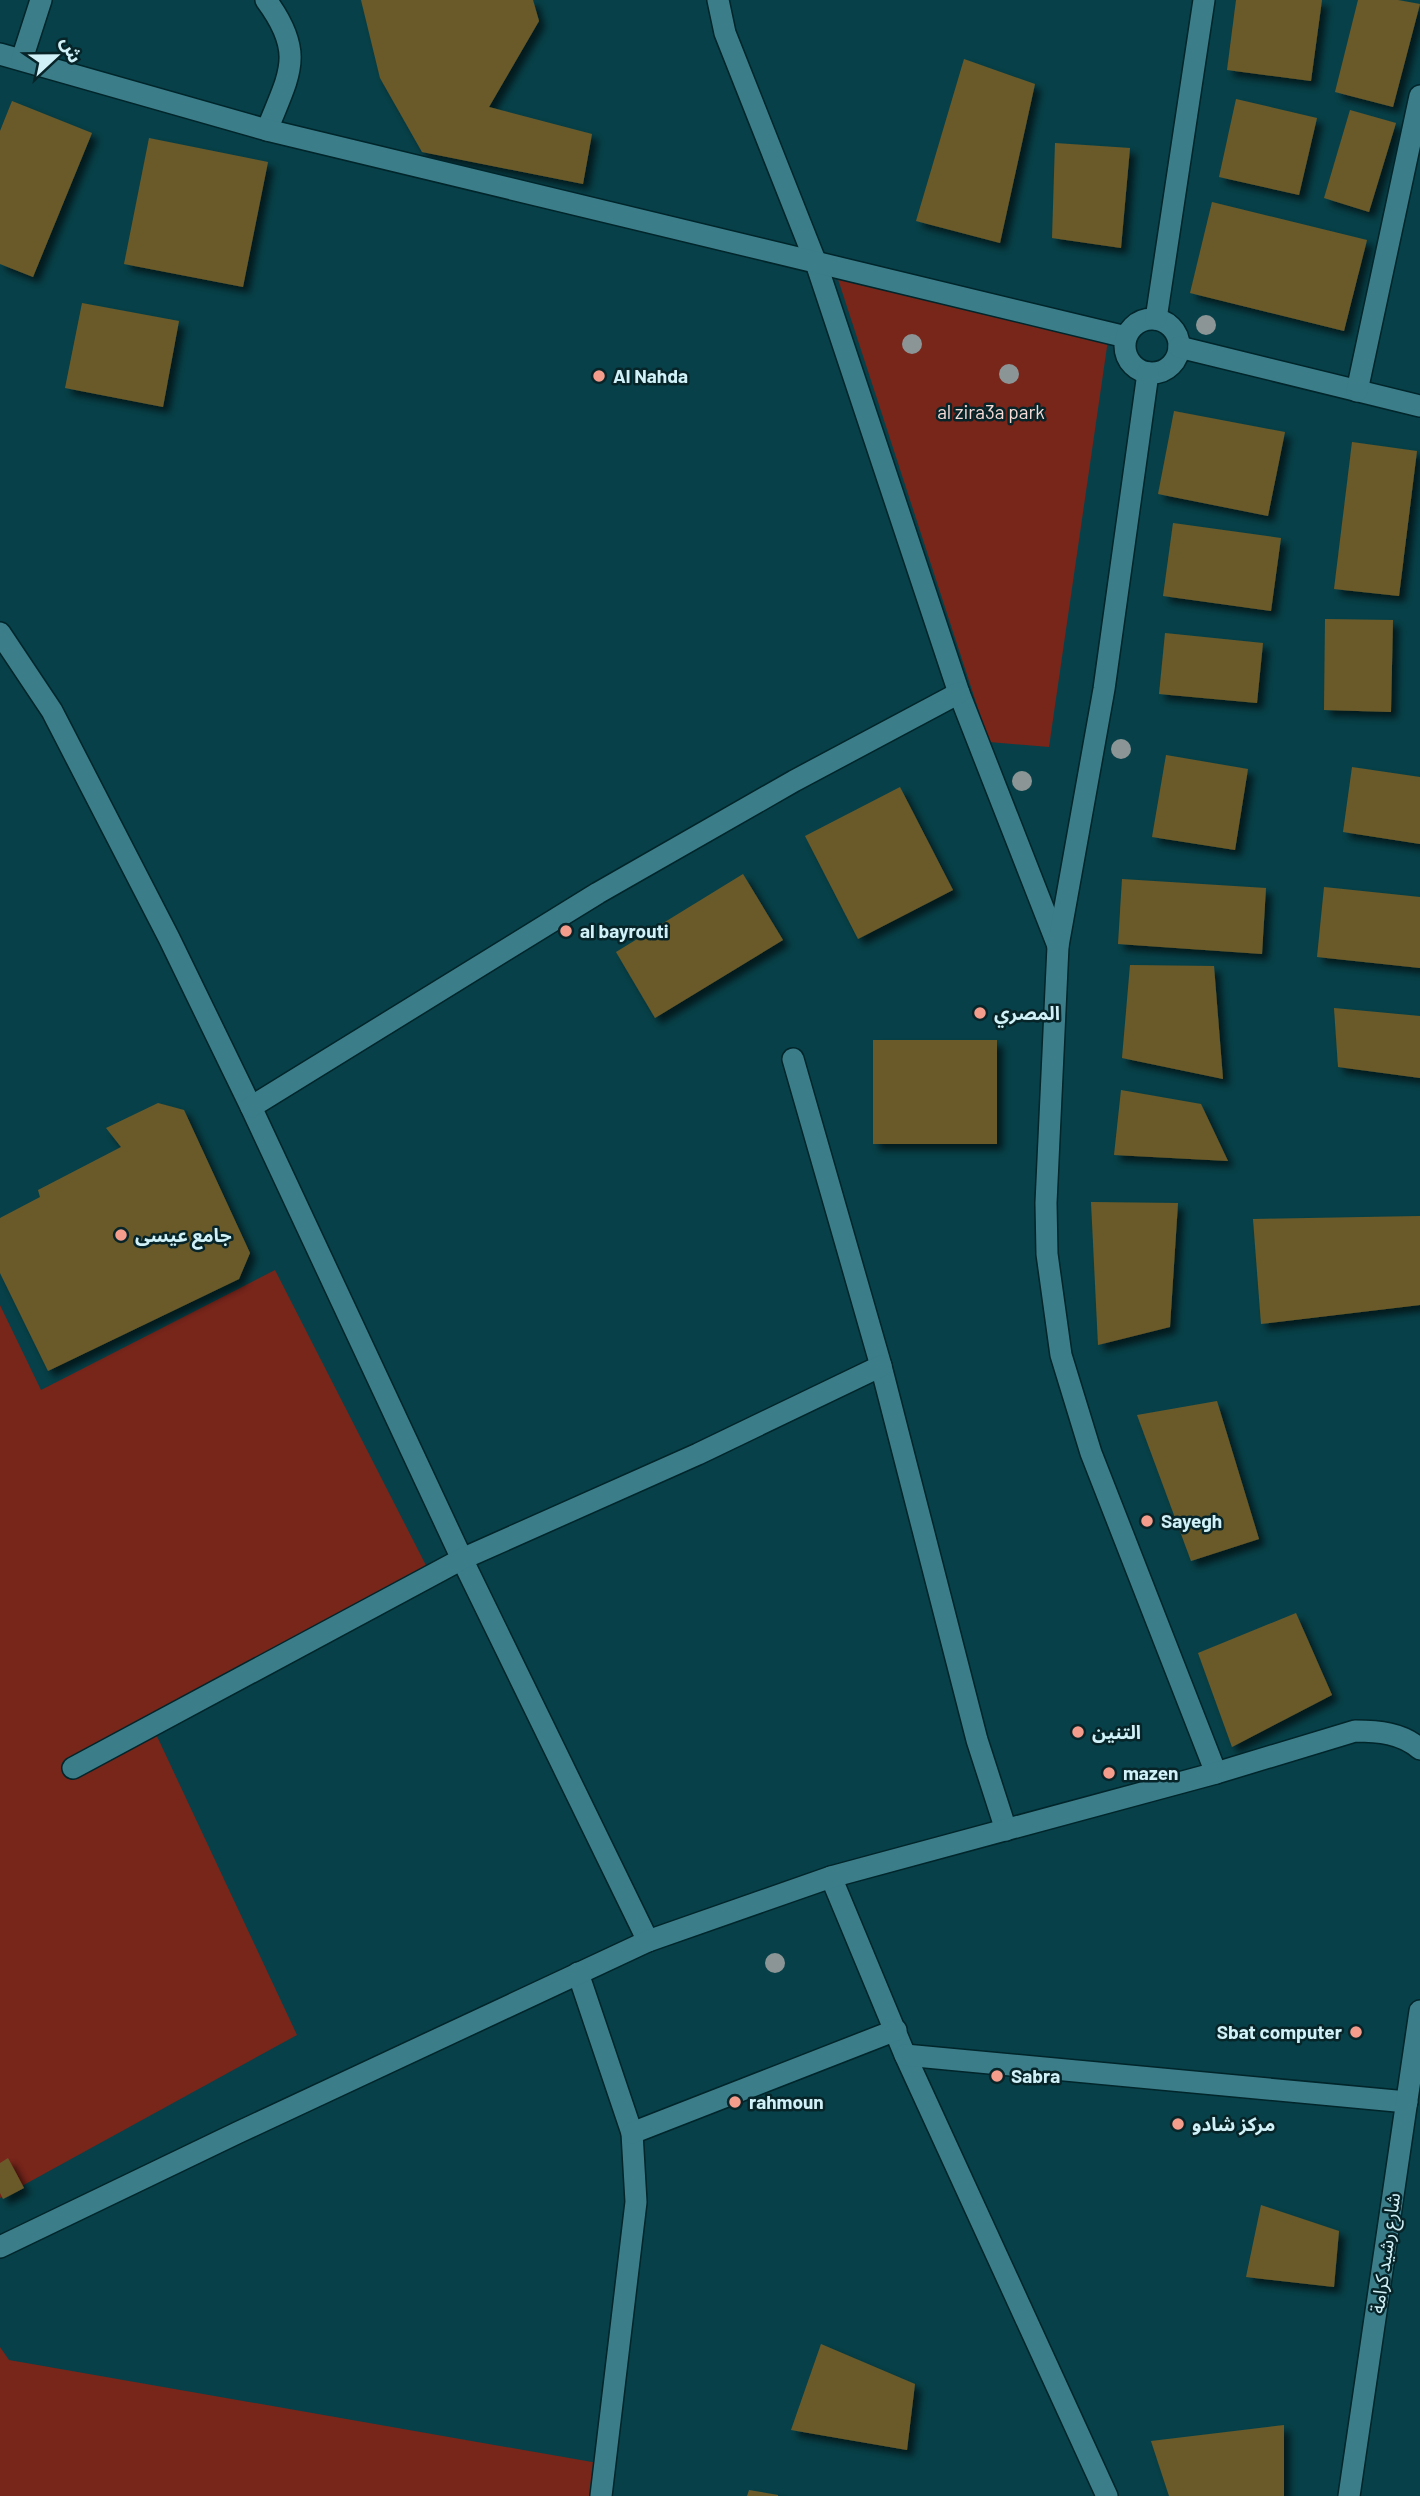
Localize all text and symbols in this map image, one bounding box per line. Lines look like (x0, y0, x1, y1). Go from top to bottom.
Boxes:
north arrow (21, 21, 91, 91)
text: ش (57, 33, 88, 66)
place label: Al Nahda (613, 364, 688, 387)
marker: Al Nahda (591, 368, 607, 384)
park label: al zira3a park (937, 400, 1045, 423)
place label: al bayrouti (580, 919, 669, 942)
marker: al bayrouti (558, 923, 574, 939)
place label: المصري (994, 1001, 1060, 1028)
marker: المصري (972, 1005, 988, 1021)
place label: جامع عيسى (135, 1223, 232, 1250)
marker: جامع عيسى (113, 1227, 129, 1243)
place label: Sayegh (1161, 1509, 1222, 1532)
marker: Sayegh (1139, 1513, 1155, 1529)
place label: التنين (1092, 1720, 1141, 1743)
marker: التنين (1070, 1724, 1086, 1740)
place label: mazen (1123, 1761, 1178, 1784)
marker: mazen (1101, 1765, 1117, 1781)
place label: Sbat computer (1217, 2020, 1343, 2043)
marker: Sbat computer (1348, 2024, 1364, 2040)
place label: Sabra (1011, 2064, 1060, 2087)
marker: Sabra (989, 2068, 1005, 2084)
place label: rahmoun (749, 2090, 824, 2113)
marker: rahmoun (727, 2094, 743, 2110)
place label: مركز شادو (1192, 2112, 1275, 2136)
marker: مركز شادو (1170, 2116, 1186, 2132)
street label: شارع رشيد كرامة (1365, 2191, 1407, 2315)

